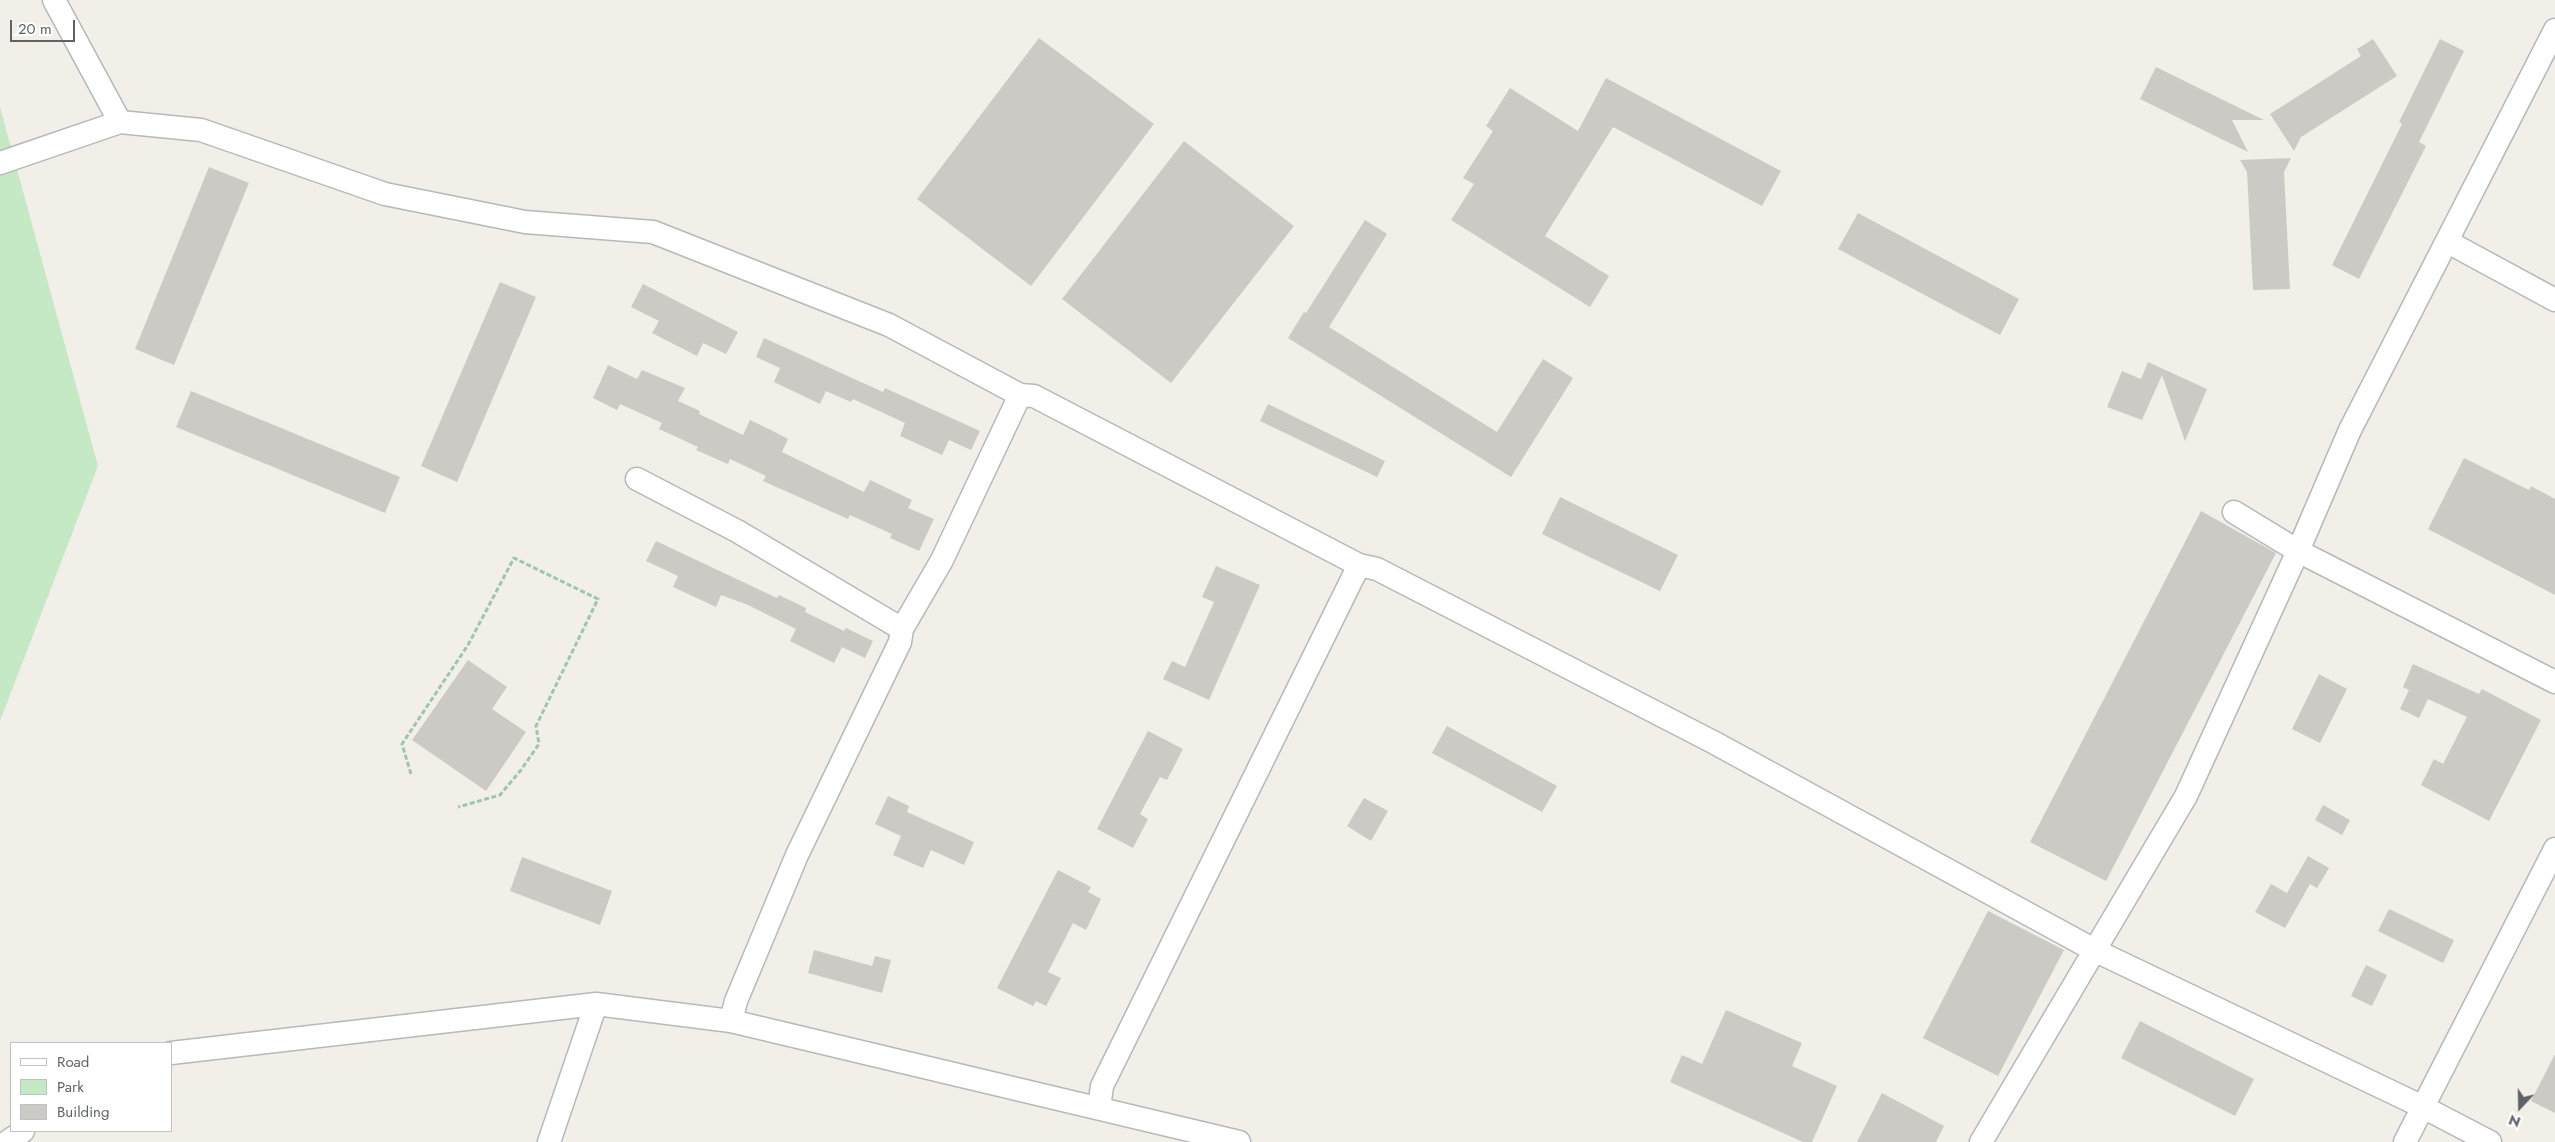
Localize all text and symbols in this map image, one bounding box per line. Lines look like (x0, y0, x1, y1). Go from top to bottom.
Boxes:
scale bar (12, 10, 78, 42)
text: 20 m (18, 18, 52, 40)
legend (10, 1042, 172, 1132)
text: Road (57, 1051, 89, 1073)
text: Park (57, 1076, 84, 1098)
north arrow (2495, 1082, 2545, 1132)
text: Building (57, 1101, 109, 1123)
text: N (2506, 1110, 2523, 1132)

